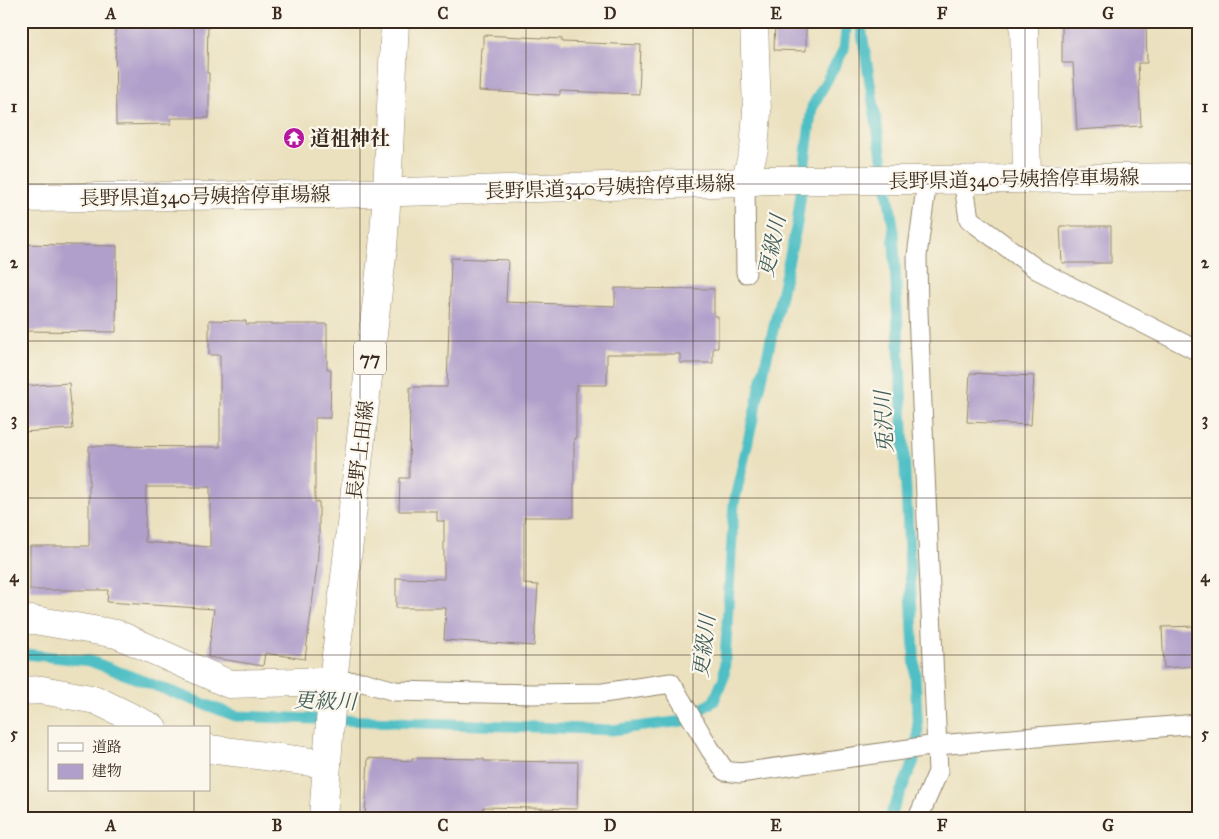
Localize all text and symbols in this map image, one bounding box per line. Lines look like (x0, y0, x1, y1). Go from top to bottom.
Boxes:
text: A (105, 4, 117, 23)
text: B (272, 4, 282, 23)
text: C (438, 4, 449, 23)
text: D (604, 4, 617, 23)
text: E (770, 4, 782, 23)
text: F (937, 4, 948, 23)
text: G (1102, 4, 1114, 23)
text: 1 (11, 97, 18, 116)
text: 1 (1202, 97, 1209, 116)
temple icon: 道祖神社 (282, 126, 306, 150)
place label: 道祖神社 (310, 126, 390, 150)
street label: 長野県道340号姨捨停車場線 (888, 165, 1140, 193)
street label: 長野県道340号姨捨停車場線 (484, 171, 736, 203)
street label: 長野県道340号姨捨停車場線 (79, 182, 331, 210)
water label: 更級川 (753, 211, 792, 280)
text: 2 (10, 253, 19, 272)
text: 2 (1201, 253, 1210, 272)
road number: 77 (354, 342, 386, 374)
water label: 兎沢川 (869, 388, 899, 454)
street label: 長野上田線 (342, 399, 378, 501)
text: 3 (11, 410, 17, 430)
text: 3 (1202, 410, 1208, 430)
text: 4 (10, 567, 20, 587)
text: 4 (1201, 567, 1211, 587)
water label: 更級川 (687, 611, 721, 679)
water label: 更級川 (293, 687, 359, 715)
text: 5 (10, 724, 18, 743)
text: 5 (1201, 724, 1209, 743)
legend (48, 726, 210, 792)
text: 道路 (92, 738, 122, 756)
text: 建物 (92, 762, 122, 780)
text: A (105, 816, 117, 835)
text: B (272, 816, 282, 835)
text: C (438, 816, 449, 835)
text: D (604, 816, 617, 835)
text: E (770, 816, 782, 835)
text: F (937, 816, 948, 835)
text: G (1102, 816, 1114, 835)

